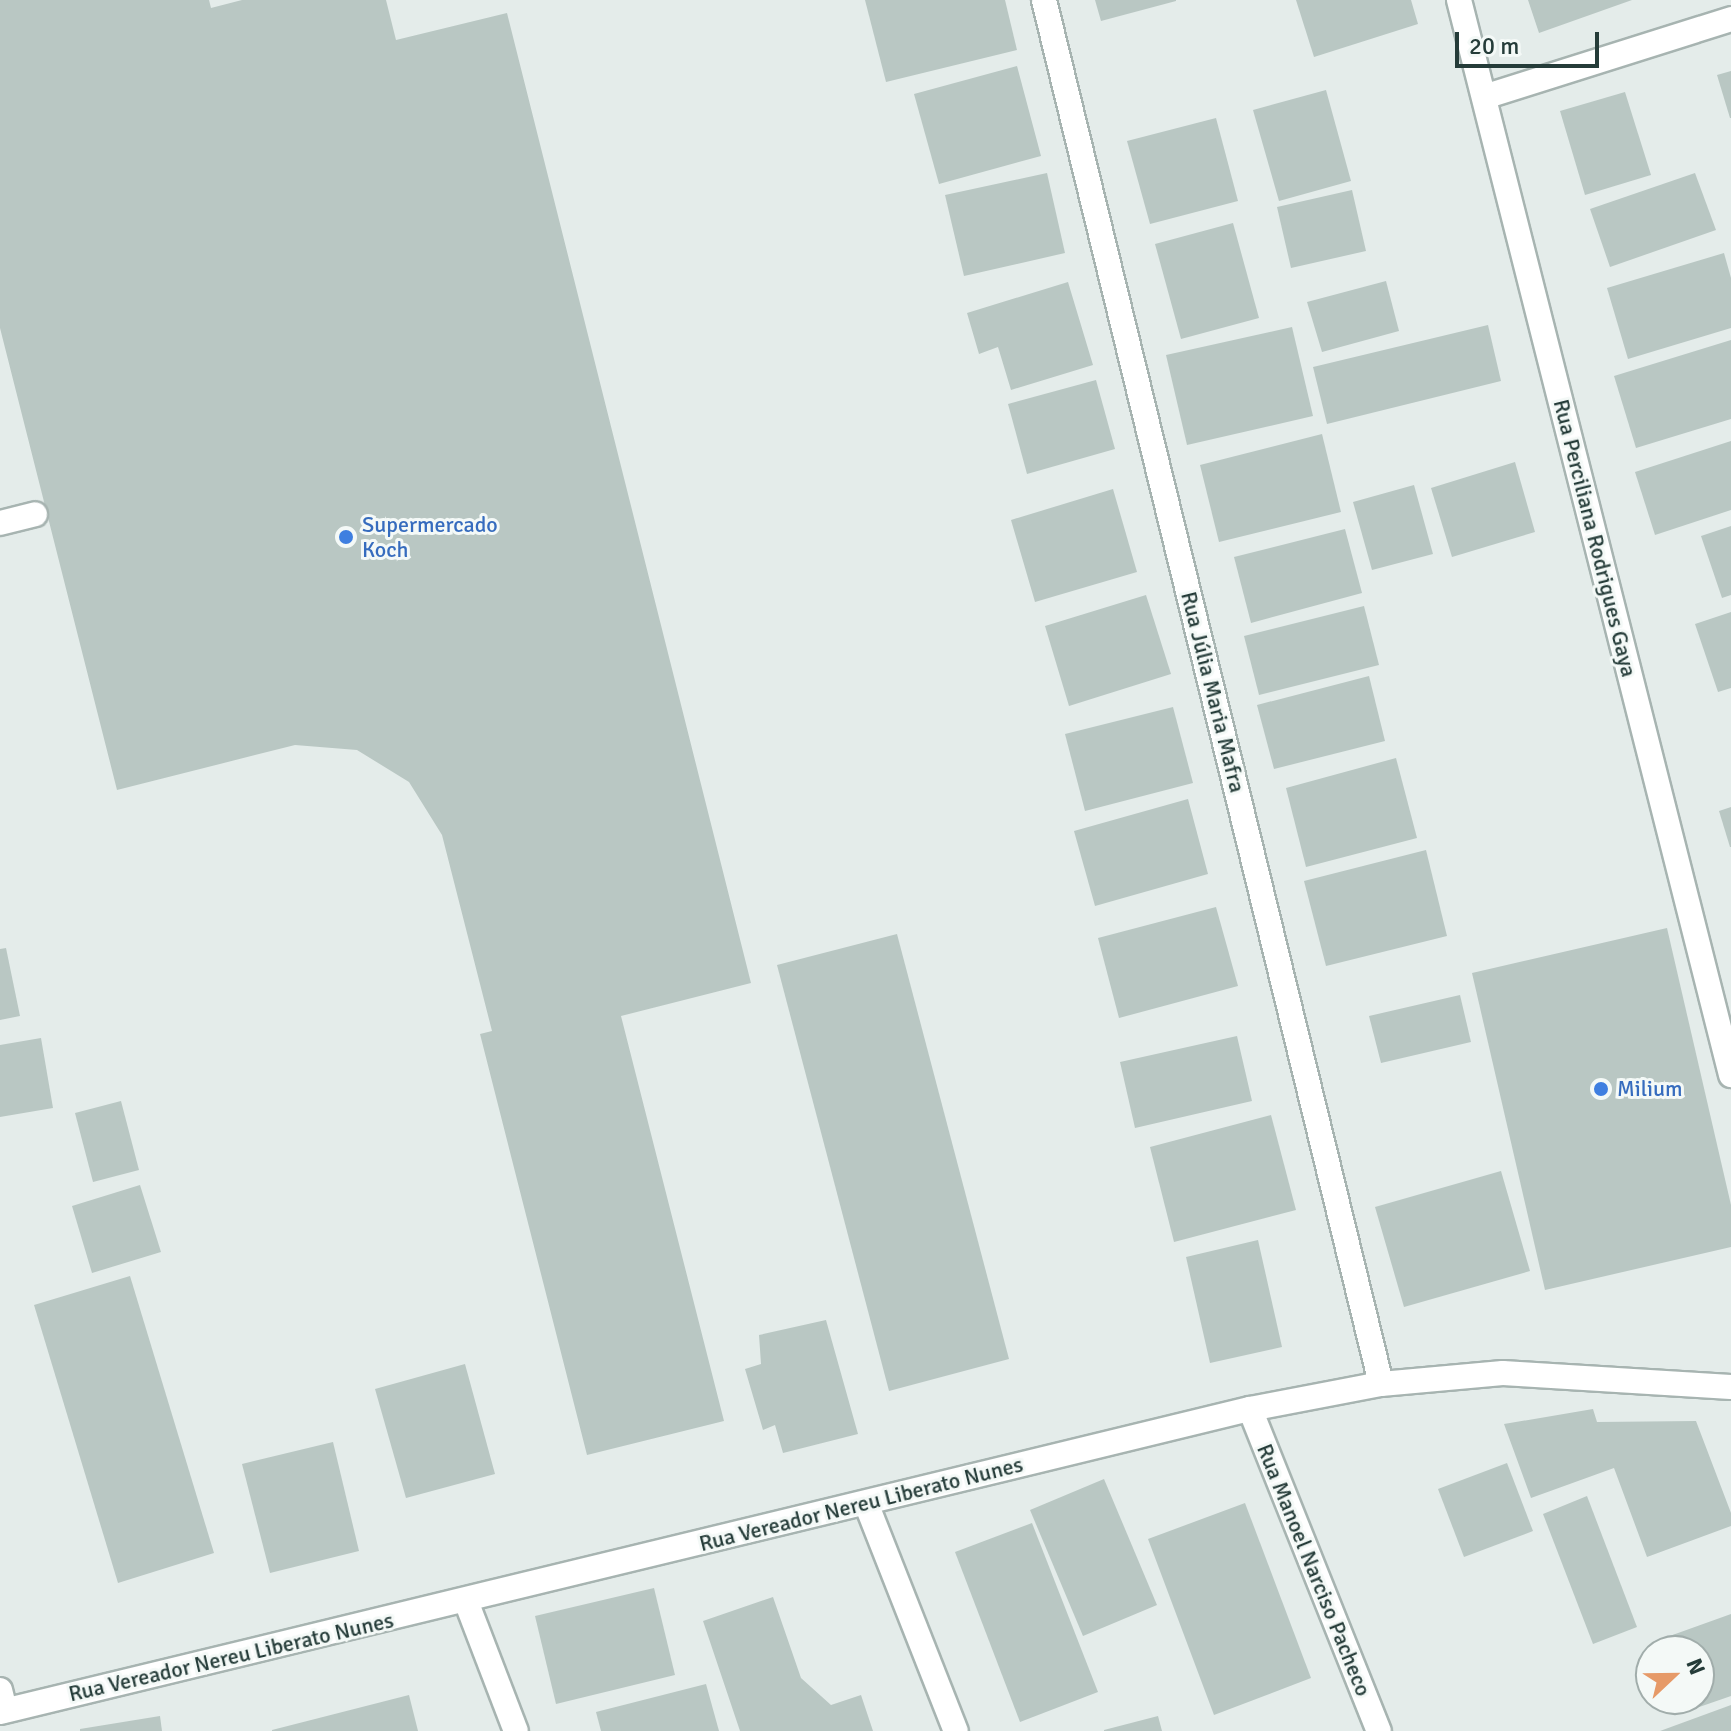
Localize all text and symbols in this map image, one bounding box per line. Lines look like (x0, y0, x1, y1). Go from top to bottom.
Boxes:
scale bar (1459, 16, 1603, 66)
text: 20 m (1469, 31, 1519, 61)
street label: Rua Perciliana Rodrigues Gaya (1548, 397, 1642, 679)
place label: Supermercado Koch (362, 511, 498, 562)
marker: Supermercado Koch (337, 528, 355, 546)
street label: Rua Júlia Maria Mafra (1175, 589, 1251, 795)
place label: Milium (1617, 1076, 1683, 1102)
marker: Milium (1592, 1080, 1610, 1098)
street label: Rua Manoel Narciso Pacheco (1251, 1440, 1377, 1700)
street label: Rua Vereador Nereu Liberato Nunes (696, 1451, 1026, 1557)
street label: Rua Vereador Nereu Liberato Nunes (66, 1607, 396, 1707)
north arrow (1635, 1635, 1715, 1715)
text: N (1680, 1654, 1711, 1679)

